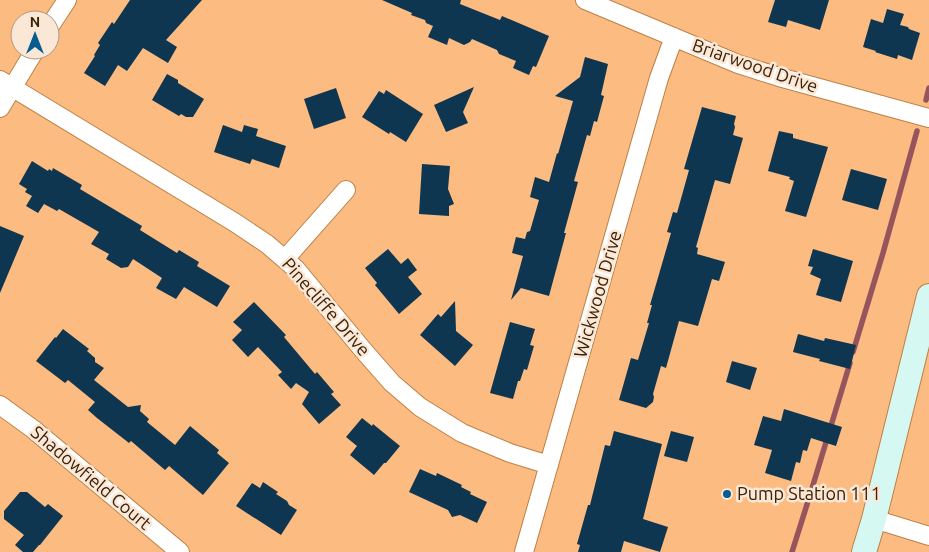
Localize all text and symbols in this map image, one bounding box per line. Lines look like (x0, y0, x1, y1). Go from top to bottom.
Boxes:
north arrow (10, 10, 60, 60)
text: N (30, 14, 40, 30)
street label: Briarwood Drive (690, 34, 821, 96)
street label: Wickwood Drive (569, 228, 625, 359)
street label: Pinecliffe Drive (279, 253, 375, 359)
street label: Shadowfield Court (28, 421, 156, 533)
place label: Pump Station 111 (737, 483, 881, 503)
marker: Pump Station 111 (721, 488, 733, 500)

